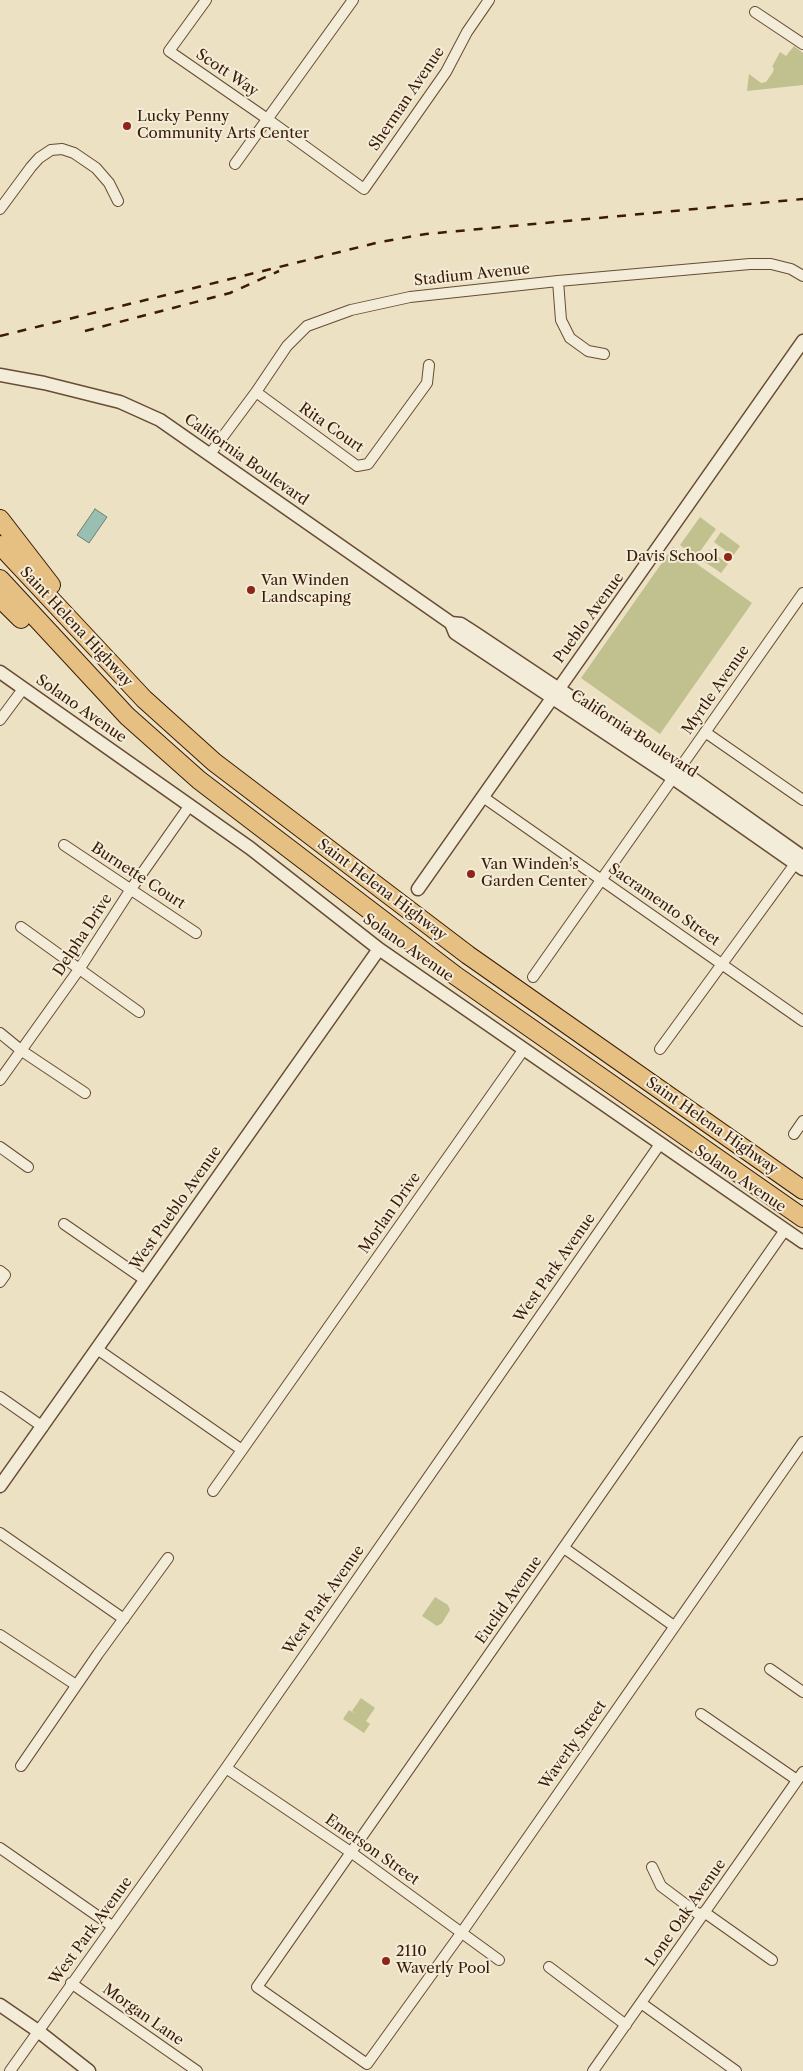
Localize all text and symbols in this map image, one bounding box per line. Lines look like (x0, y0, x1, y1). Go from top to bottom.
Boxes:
street label: Sherman Avenue (366, 44, 448, 154)
street label: Scott Way (192, 46, 262, 100)
place label: Lucky Penny Community Arts Center (137, 108, 309, 143)
marker: Lucky Penny Community Arts Center (121, 120, 133, 132)
street label: Stadium Avenue (413, 260, 531, 290)
street label: Rita Court (295, 399, 367, 457)
street label: California Boulevard (180, 410, 312, 510)
place label: Davis School (626, 548, 718, 566)
marker: Davis School (722, 551, 734, 563)
street label: Saint Helena Highway (16, 563, 136, 691)
street label: Pueblo Avenue (550, 569, 628, 667)
place label: Van Winden Landscaping (261, 572, 351, 607)
marker: Van Winden Landscaping (245, 584, 257, 596)
street label: Myrtle Avenue (679, 642, 753, 738)
street label: Solano Avenue (32, 671, 130, 747)
street label: California Boulevard (567, 686, 701, 782)
street label: Saint Helena Highway (314, 835, 450, 945)
street label: Burnette Court (88, 839, 188, 913)
place label: Van Winden’s Garden Center (481, 856, 587, 891)
street label: Sacramento Street (605, 860, 723, 950)
marker: Van Winden’s Garden Center (465, 868, 477, 880)
street label: Delpha Drive (50, 890, 116, 980)
street label: Solano Avenue (359, 910, 457, 986)
street label: Saint Helena Highway (642, 1074, 782, 1178)
street label: Solano Avenue (691, 1142, 789, 1216)
street label: West Pueblo Avenue (127, 1143, 225, 1273)
street label: Morlan Drive (355, 1169, 425, 1257)
street label: West Park Avenue (511, 1210, 599, 1326)
street label: West Park Avenue (280, 1542, 368, 1658)
street label: Euclid Avenue (472, 1553, 546, 1647)
street label: Waverly Street (536, 1697, 610, 1793)
street label: Emerson Street (322, 1811, 422, 1889)
street label: Lone Oak Avenue (642, 1856, 730, 1970)
street label: West Park Avenue (46, 1873, 136, 1989)
place label: 2110 Waverly Pool (396, 1943, 490, 1978)
marker: 2110 Waverly Pool (380, 1955, 392, 1967)
street label: Morgan Lane (99, 1980, 187, 2050)

